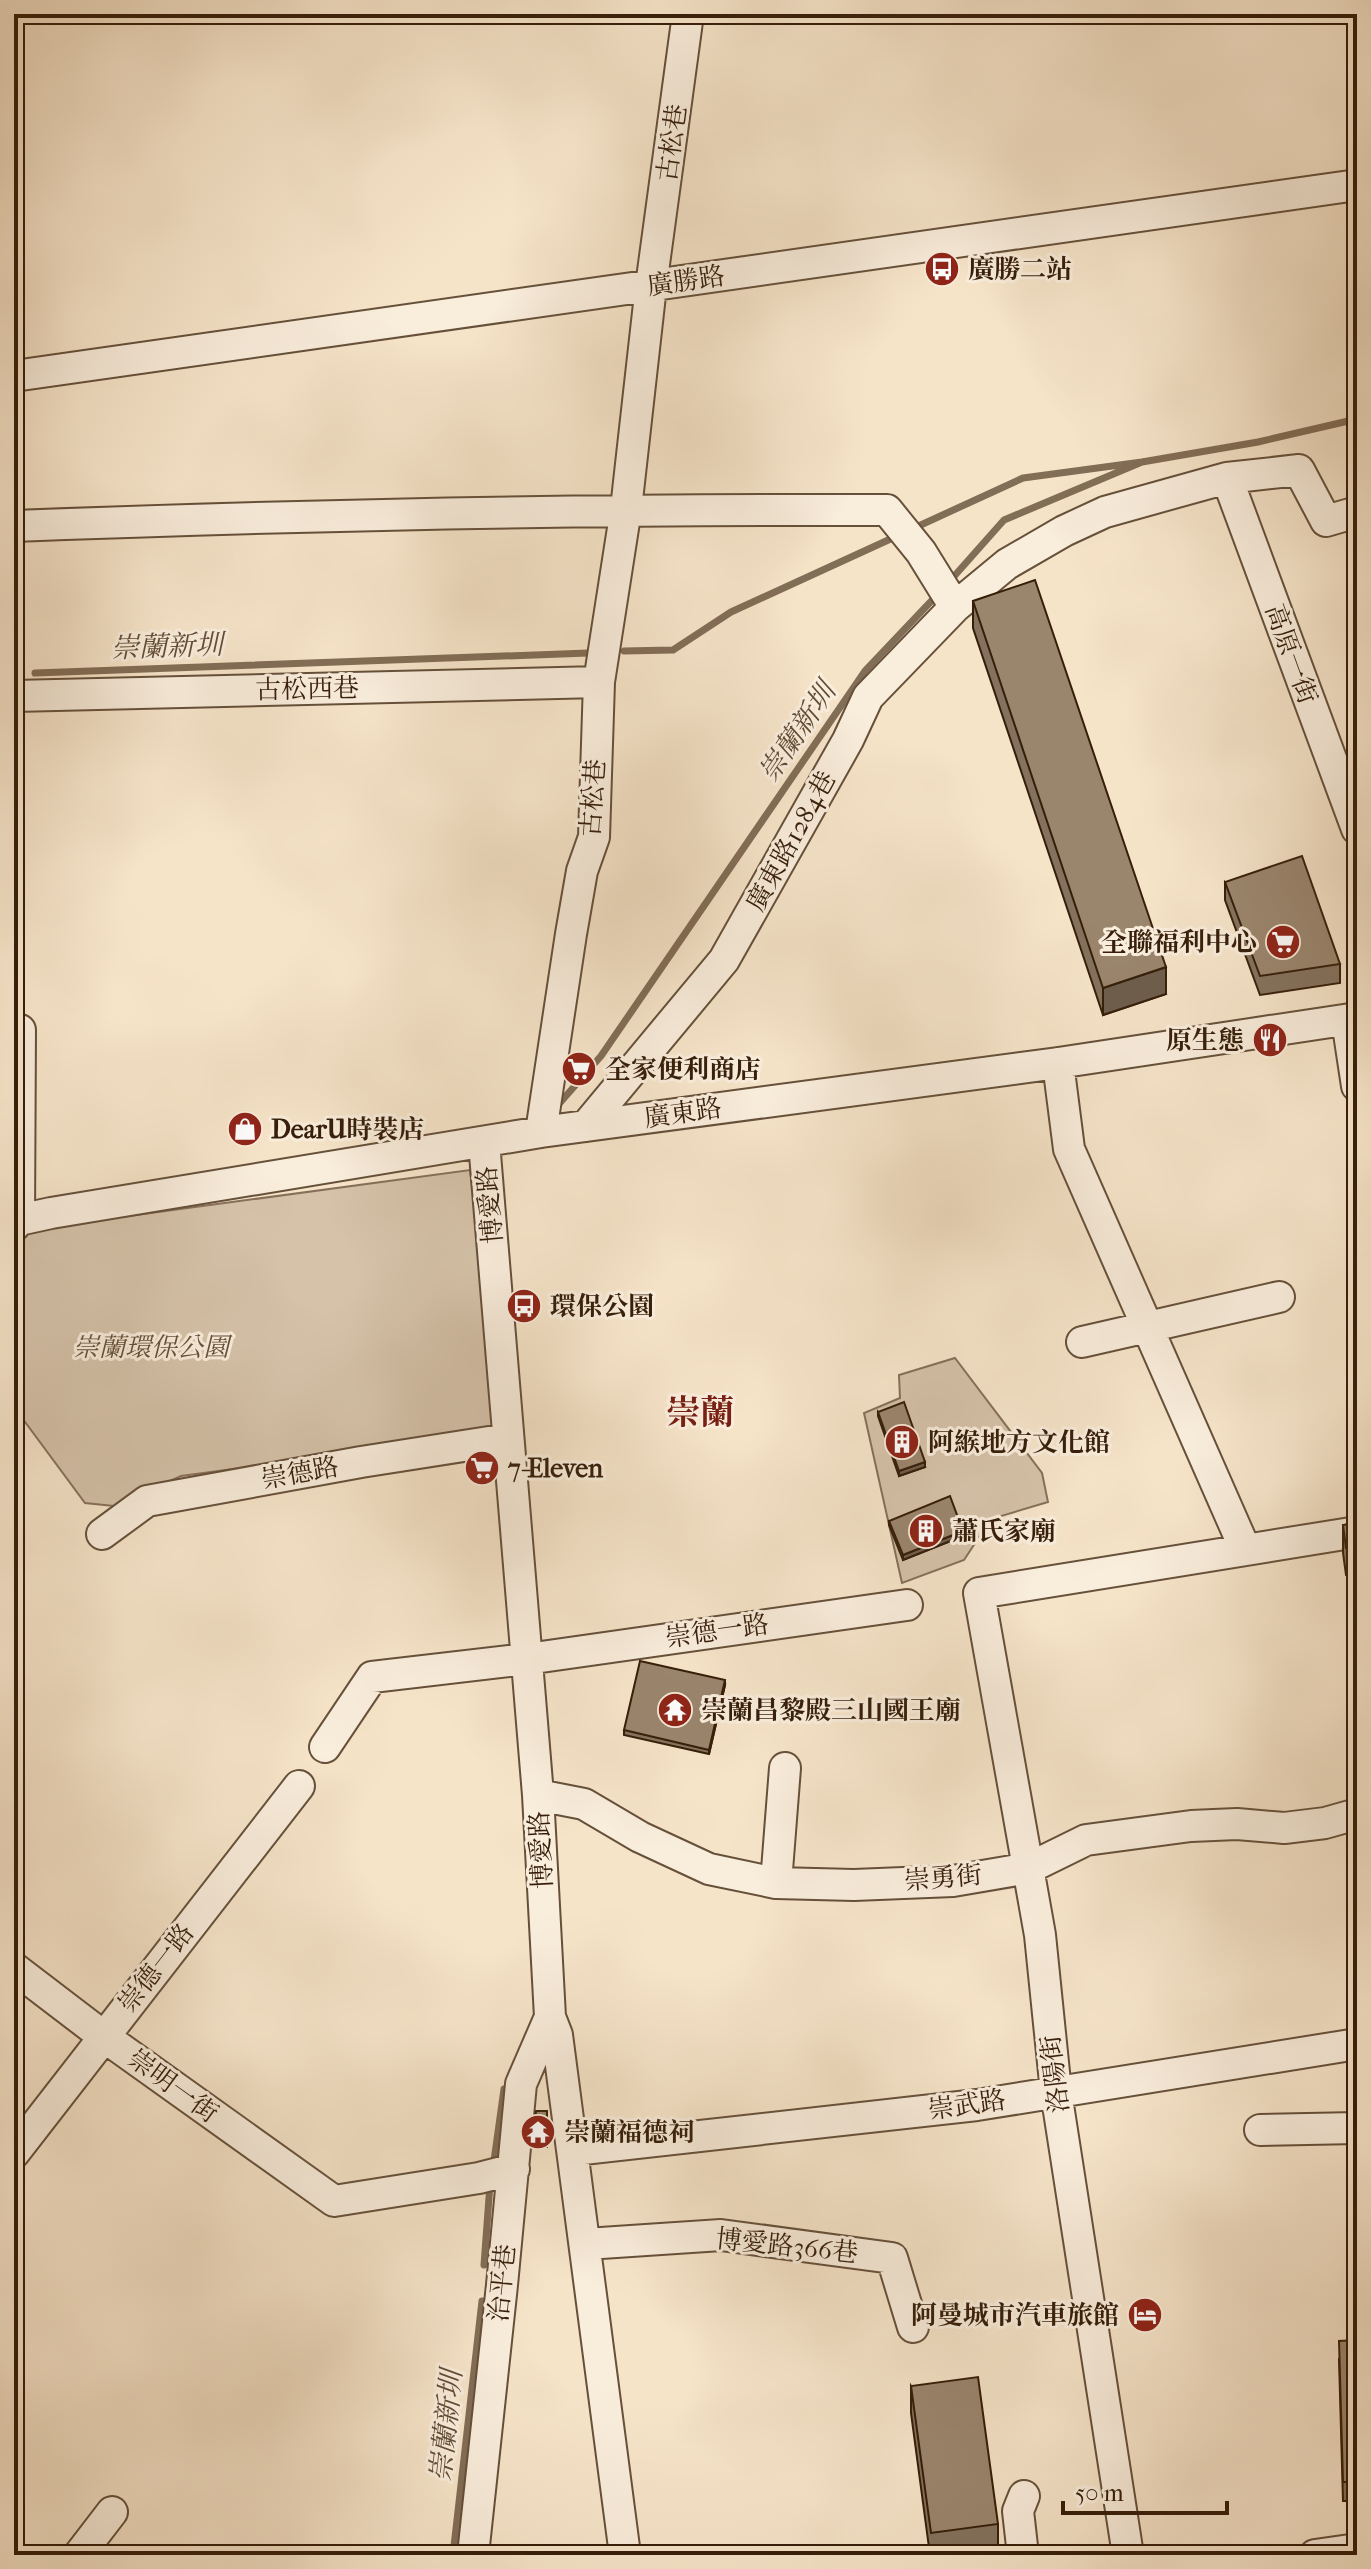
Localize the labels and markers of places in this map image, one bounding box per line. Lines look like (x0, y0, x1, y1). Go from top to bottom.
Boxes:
bus stop icon: 廣勝二站 (923, 250, 961, 288)
place label: 廣勝二站 (968, 254, 1072, 285)
supermarket icon: 全聯福利中心 (1264, 923, 1302, 961)
place label: 全聯福利中心 (1101, 927, 1257, 958)
restaurant icon: 原生態 (1251, 1021, 1289, 1059)
place label: 原生態 (1166, 1025, 1244, 1056)
supermarket icon: 全家便利商店 (560, 1050, 598, 1088)
place label: 全家便利商店 (605, 1054, 761, 1085)
shop icon: DearU時裝店 (226, 1110, 264, 1148)
place label: DearU時裝店 (271, 1114, 425, 1145)
bus stop icon: 環保公園 (505, 1287, 543, 1325)
place label: 環保公園 (550, 1291, 654, 1322)
building icon: 阿緱地方文化館 (883, 1423, 921, 1461)
place label: 阿緱地方文化館 (928, 1427, 1110, 1458)
supermarket icon: 7-Eleven (463, 1449, 501, 1487)
place label: 7-Eleven (507, 1453, 604, 1484)
building icon: 蕭氏家廟 (907, 1512, 945, 1550)
place label: 蕭氏家廟 (952, 1516, 1056, 1547)
temple icon: 崇蘭昌黎殿三山國王廟 (656, 1691, 694, 1729)
place label: 崇蘭昌黎殿三山國王廟 (701, 1695, 961, 1726)
temple icon: 崇蘭福德祠 (519, 2113, 557, 2151)
place label: 崇蘭福德祠 (564, 2117, 694, 2148)
hotel icon: 阿曼城市汽車旅館 (1126, 2296, 1164, 2334)
place label: 阿曼城市汽車旅館 (911, 2300, 1119, 2331)

